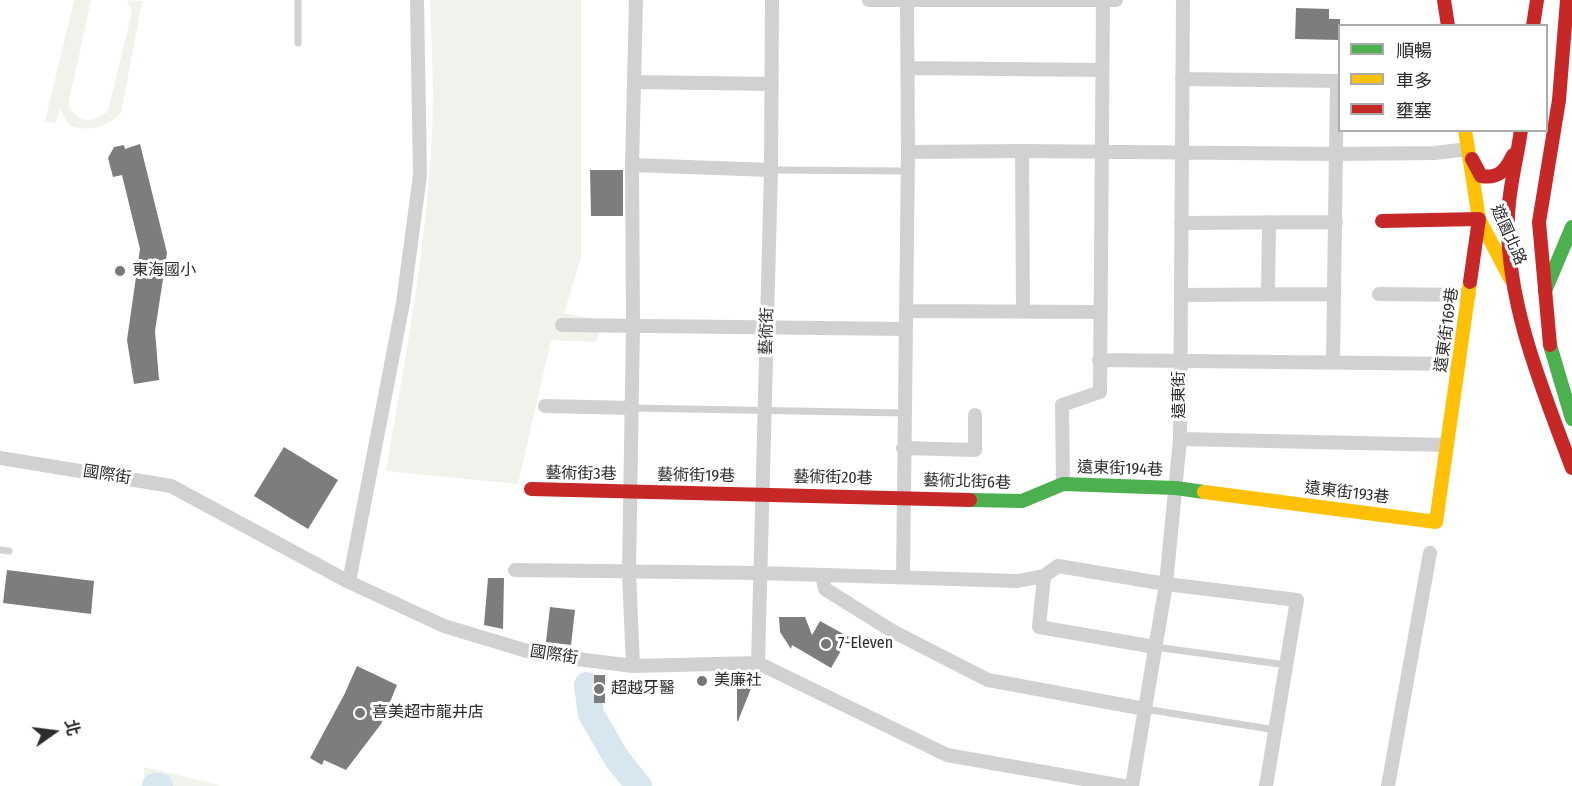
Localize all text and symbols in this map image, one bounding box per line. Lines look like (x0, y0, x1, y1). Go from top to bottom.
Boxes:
legend (1338, 24, 1548, 132)
text: 順暢 (1396, 40, 1432, 62)
text: 車多 (1396, 70, 1432, 92)
text: 壅塞 (1396, 100, 1432, 122)
street label: 遊園北路 (1486, 202, 1530, 268)
place label: 東海國小 (132, 261, 196, 281)
marker: 東海國小 (113, 264, 127, 278)
street label: 遠東街169巷 (1432, 286, 1462, 374)
street label: 藝術街 (757, 307, 777, 355)
street label: 遠東街 (1170, 371, 1190, 419)
street label: 遠東街194巷 (1077, 458, 1163, 480)
street label: 國際街 (82, 462, 132, 488)
street label: 藝術街3巷 (545, 464, 617, 484)
street label: 藝術街19巷 (657, 466, 735, 486)
street label: 藝術街20巷 (793, 468, 873, 488)
street label: 藝術北街6巷 (923, 471, 1011, 493)
street label: 遠東街193巷 (1304, 478, 1390, 508)
place label: 7-Eleven (838, 634, 893, 654)
marker: 7-Eleven (819, 637, 833, 651)
street label: 國際街 (529, 642, 579, 668)
place label: 美廉社 (714, 671, 762, 691)
marker: 美廉社 (695, 674, 709, 688)
place label: 超越牙醫 (611, 679, 675, 699)
marker: 超越牙醫 (592, 682, 606, 696)
north arrow (24, 702, 84, 762)
place label: 喜美超市龍井店 (372, 703, 484, 723)
marker: 喜美超市龍井店 (353, 706, 367, 720)
text: 北 (61, 717, 83, 738)

